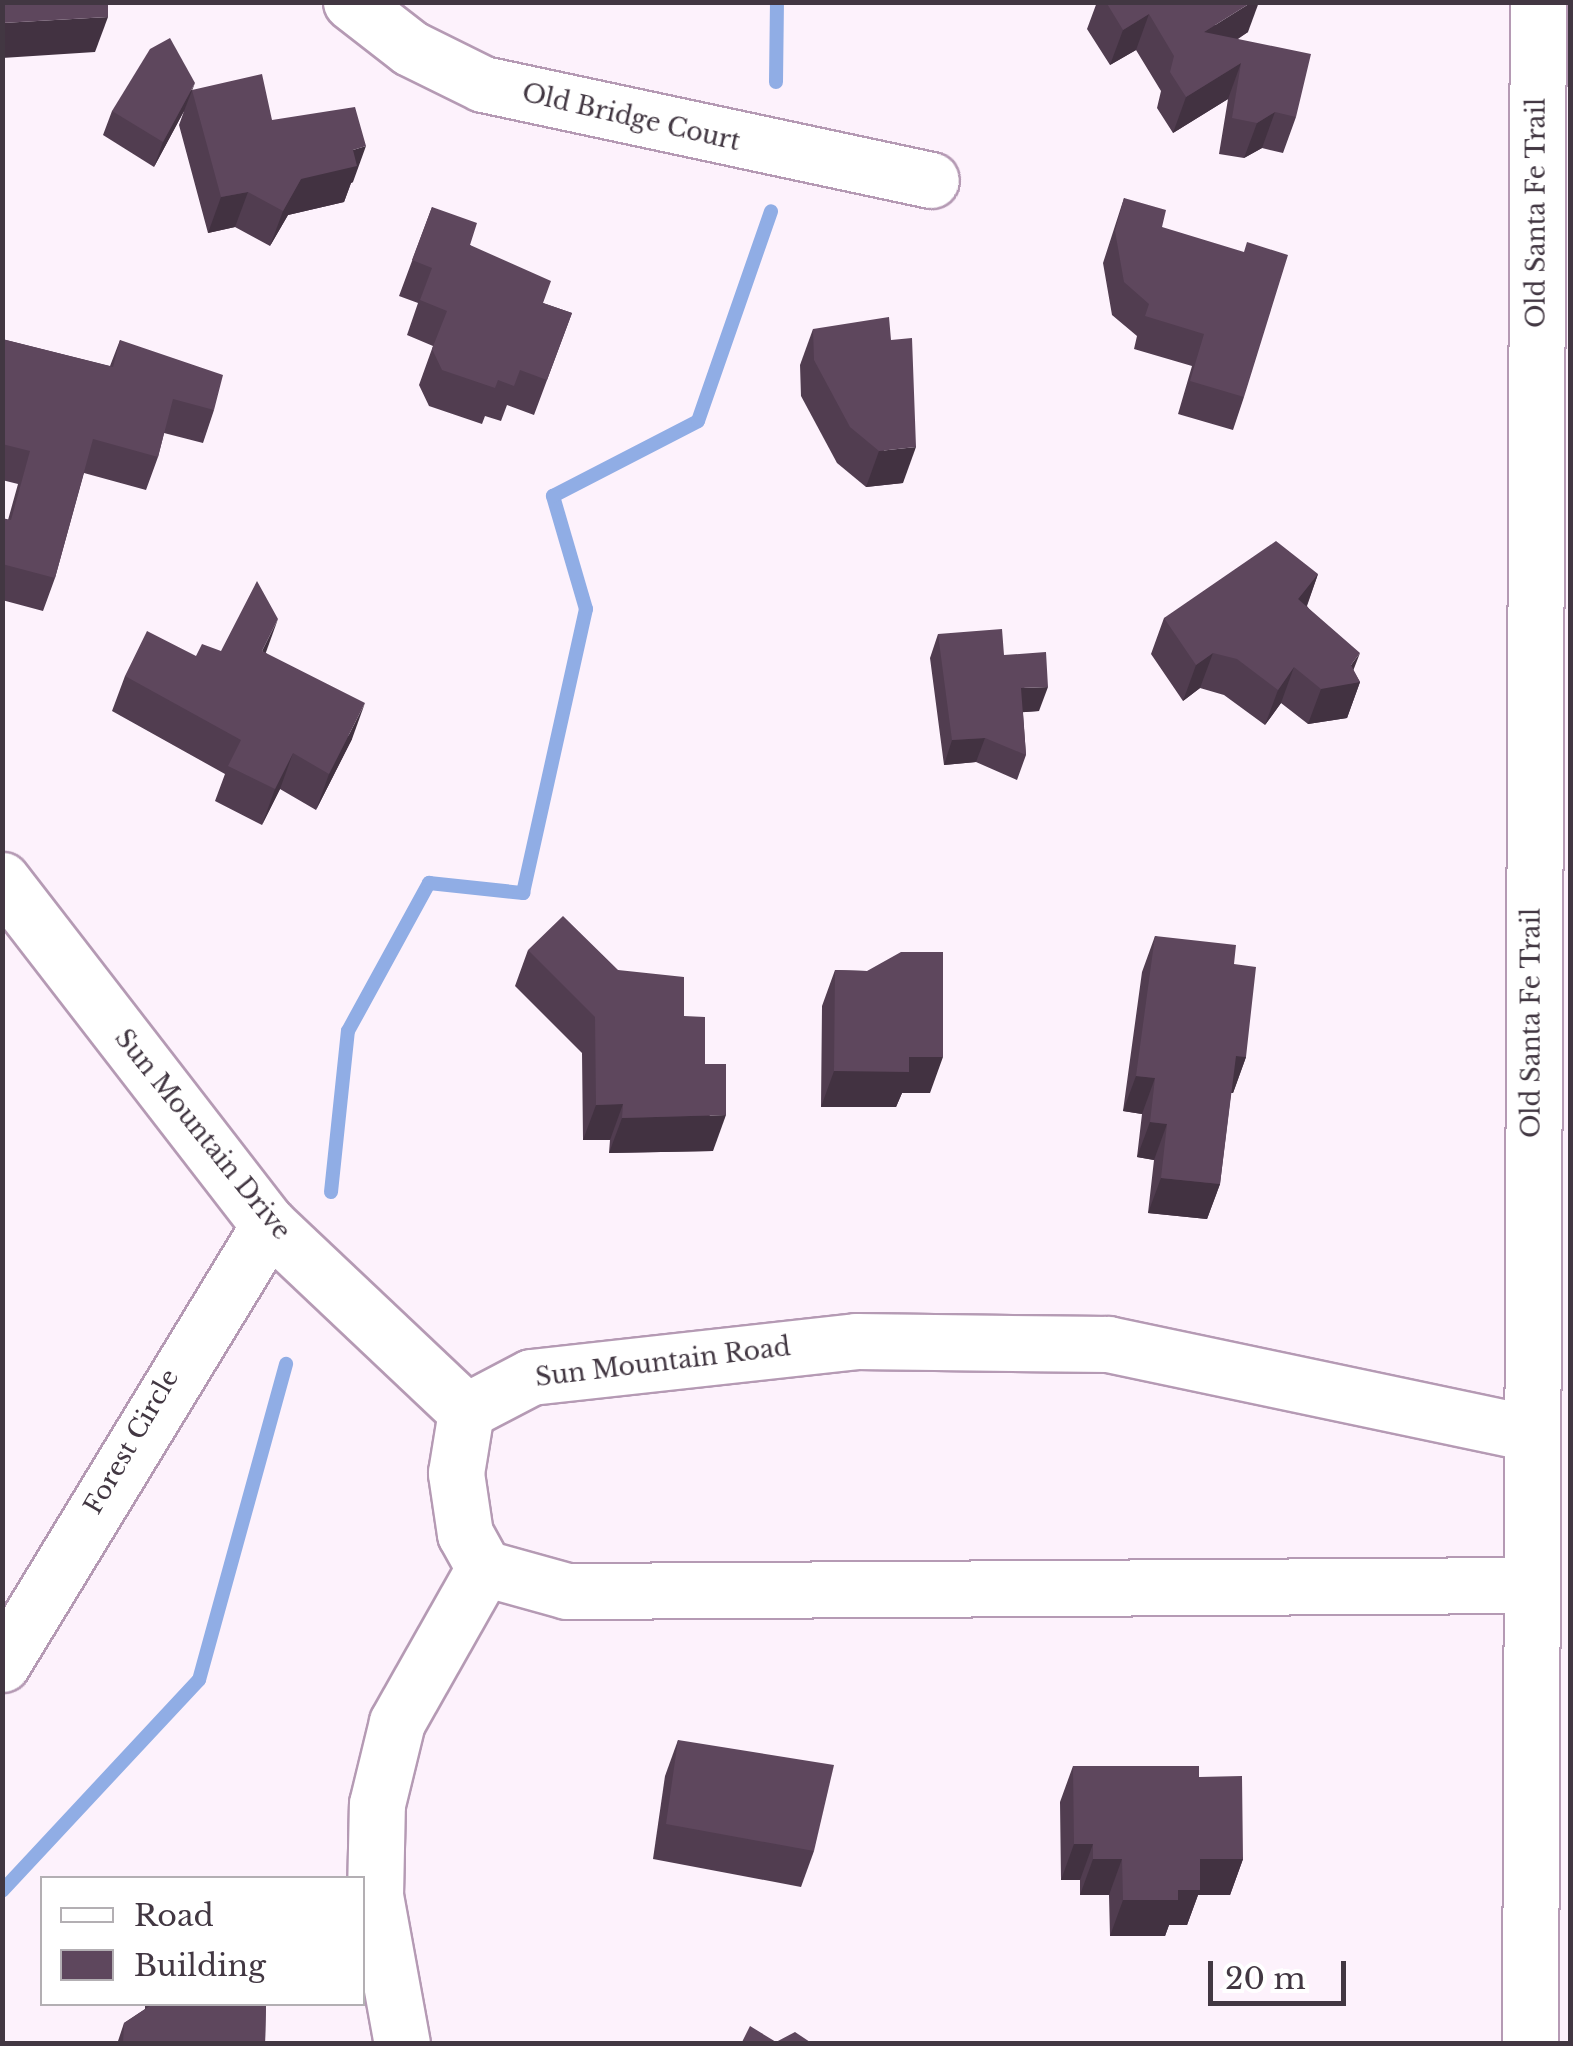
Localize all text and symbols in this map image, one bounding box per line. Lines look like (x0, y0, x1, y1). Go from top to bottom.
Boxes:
street label: Old Bridge Court (519, 78, 743, 158)
street label: Old Santa Fe Trail (1522, 97, 1552, 329)
street label: Old Santa Fe Trail (1517, 907, 1547, 1139)
street label: Sun Mountain Drive (108, 1024, 296, 1246)
street label: Sun Mountain Road (534, 1332, 792, 1394)
street label: Forest Circle (78, 1364, 186, 1520)
legend (40, 1876, 365, 2006)
text: Road (134, 1897, 214, 1934)
scale bar (1213, 1941, 1350, 2003)
text: Building (134, 1947, 266, 1984)
text: 20 m (1225, 1960, 1306, 1997)

